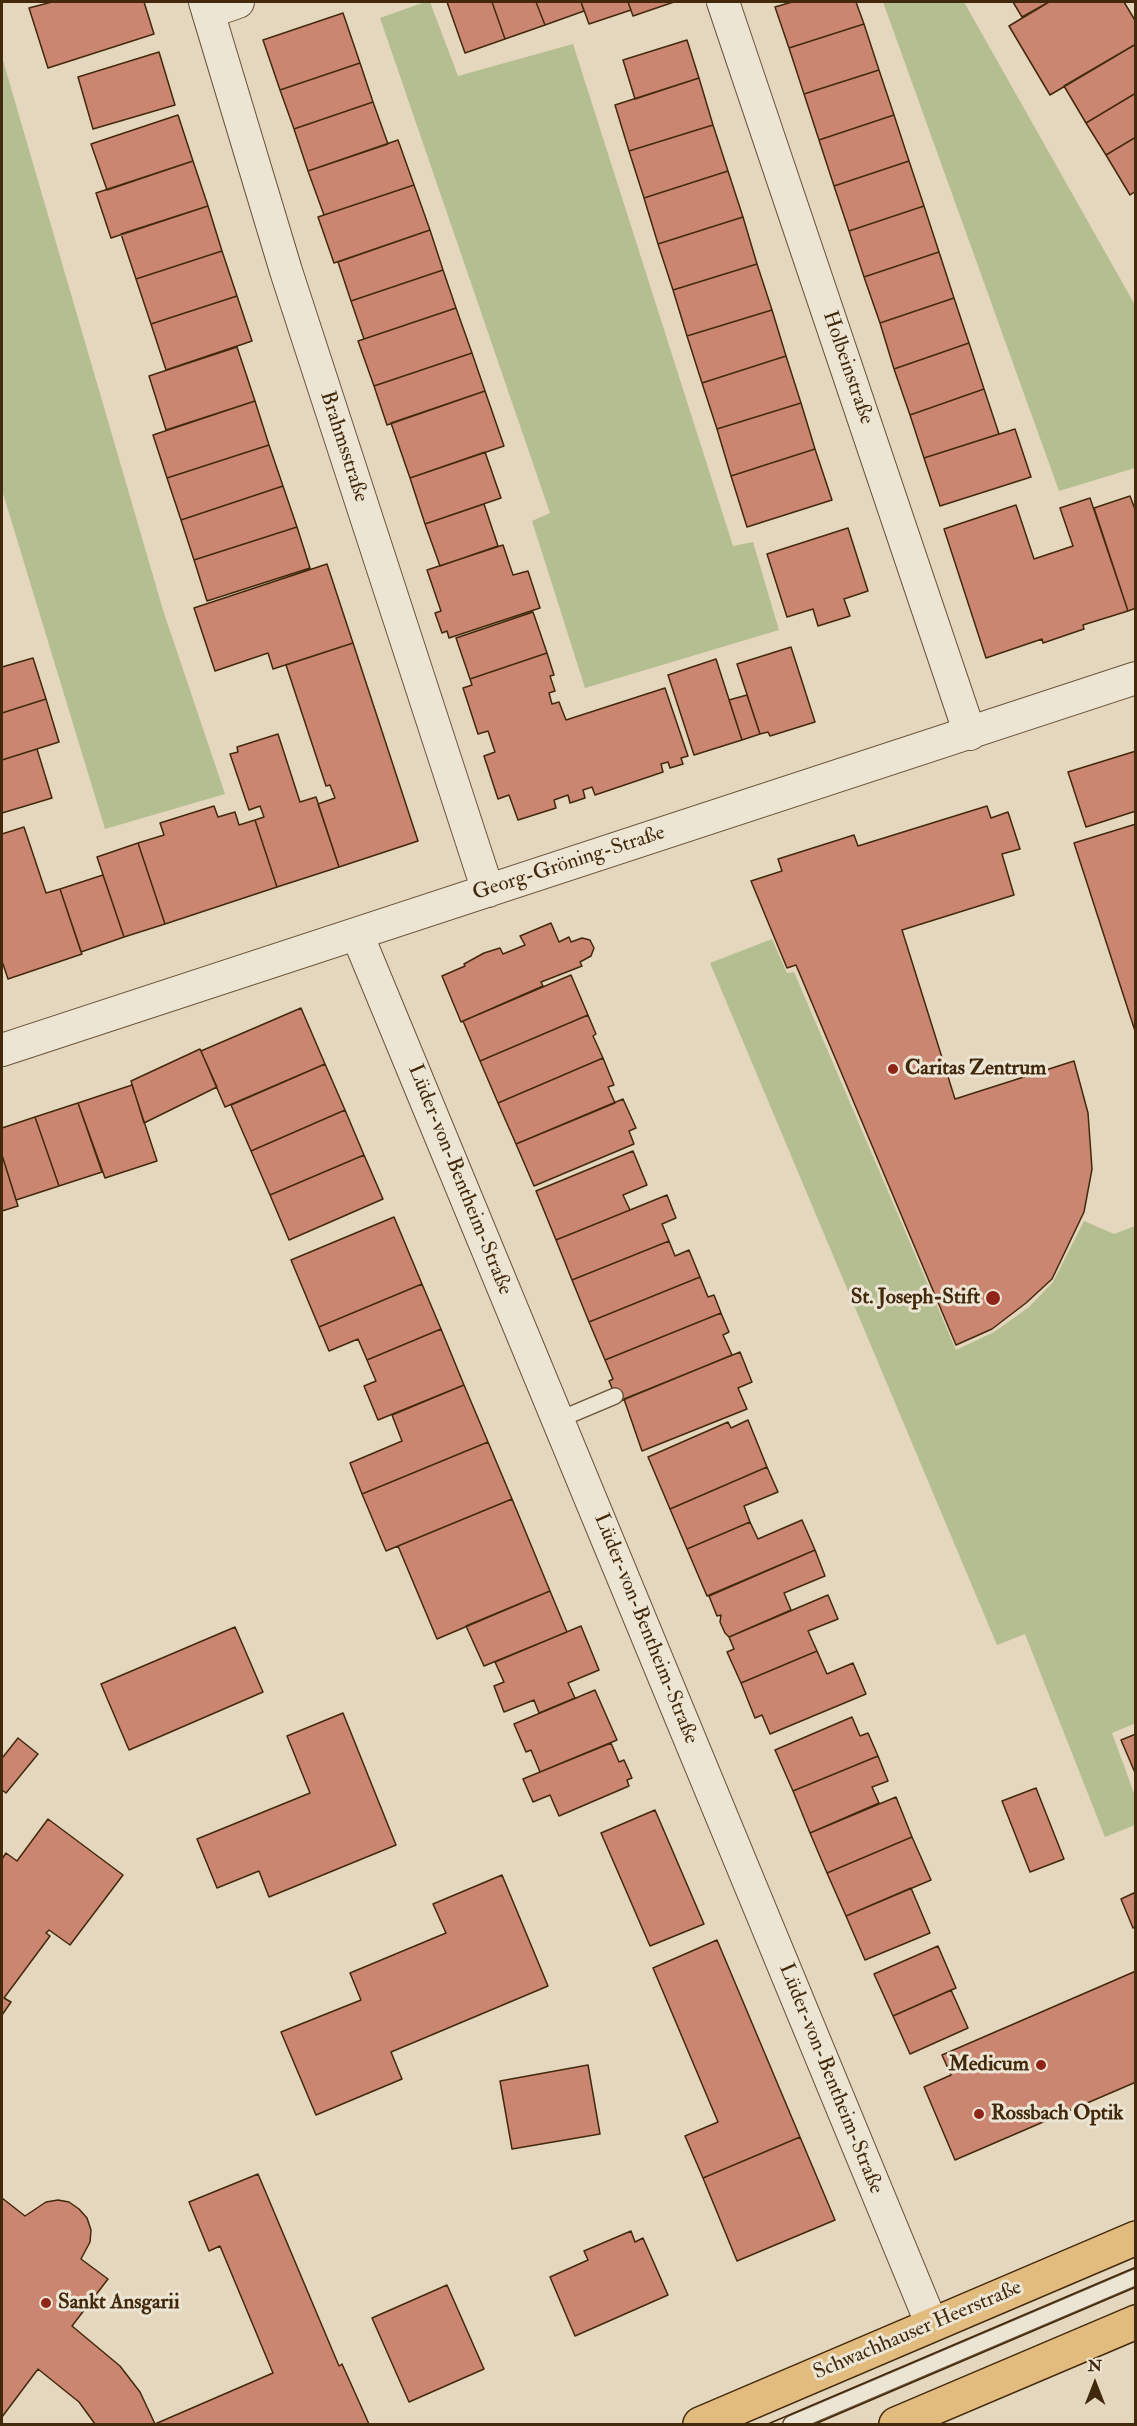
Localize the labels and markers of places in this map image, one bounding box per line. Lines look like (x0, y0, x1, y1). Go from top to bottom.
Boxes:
place label: Caritas Zentrum (905, 1056, 1046, 1082)
marker: Caritas Zentrum (886, 1062, 900, 1076)
place label: St. Joseph-Stift (851, 1285, 980, 1311)
marker: St. Joseph-Stift (984, 1289, 1002, 1307)
place label: Medicum (949, 2052, 1029, 2078)
marker: Medicum (1034, 2058, 1048, 2072)
place label: Rossbach Optik (991, 2101, 1123, 2127)
marker: Rossbach Optik (972, 2107, 986, 2121)
place label: Sankt Ansgarii (58, 2290, 180, 2316)
marker: Sankt Ansgarii (39, 2296, 53, 2310)

